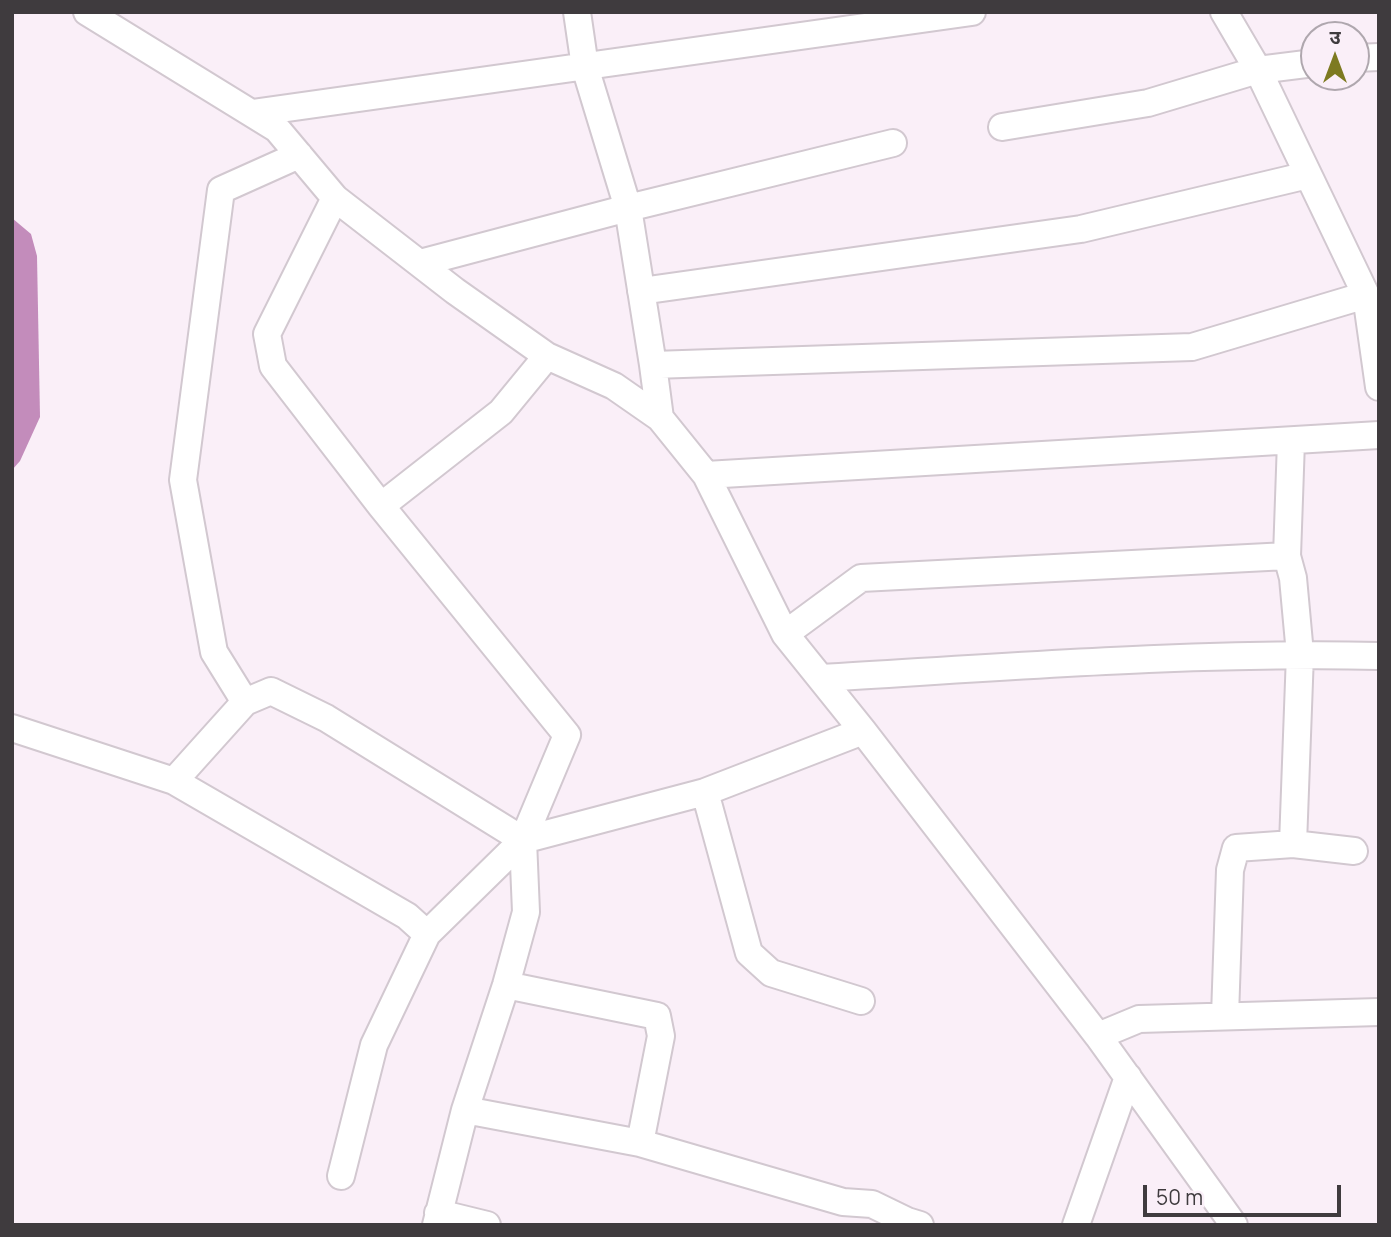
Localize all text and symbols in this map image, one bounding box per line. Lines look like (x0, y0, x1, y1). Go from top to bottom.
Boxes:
north arrow (1300, 21, 1370, 91)
text: उ (1329, 24, 1341, 50)
scale bar (1146, 1170, 1344, 1214)
text: 50 m (1156, 1183, 1203, 1211)

